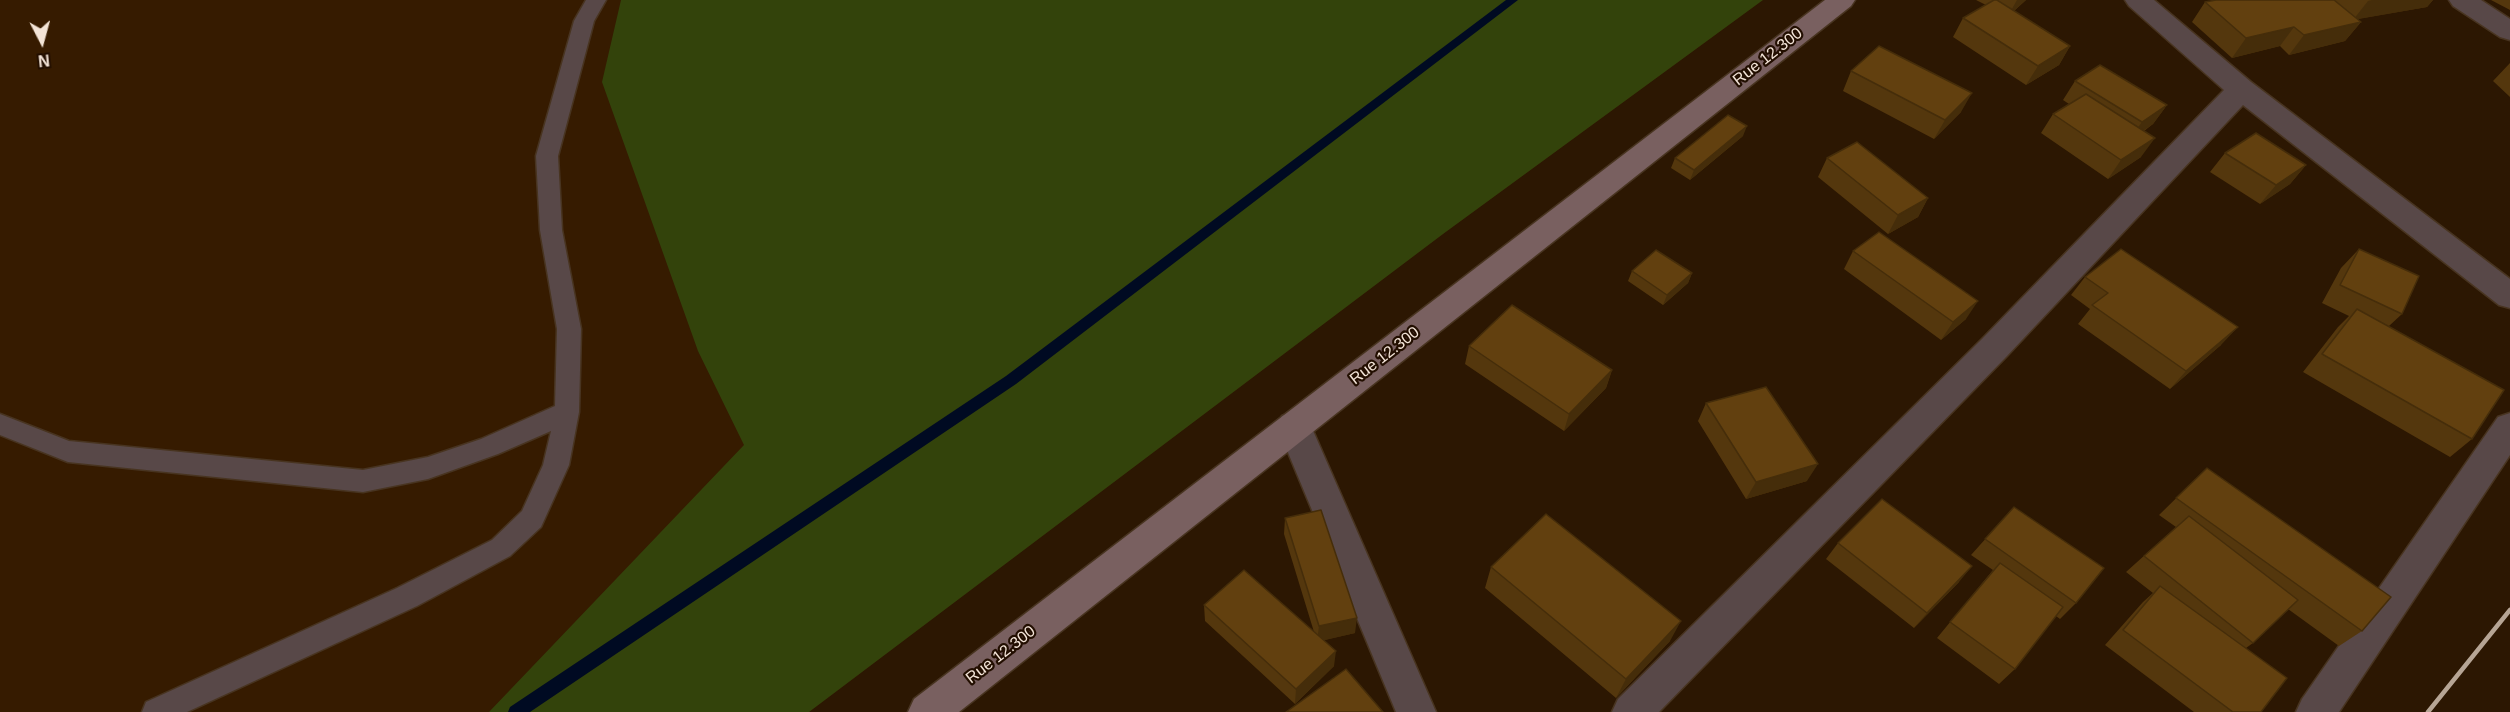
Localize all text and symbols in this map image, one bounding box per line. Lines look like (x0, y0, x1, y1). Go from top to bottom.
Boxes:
north arrow (12, 12, 72, 72)
street label: Rue 12.300 (1729, 24, 1807, 90)
text: N (37, 51, 51, 69)
street label: Rue 12.300 (1346, 323, 1424, 389)
street label: Rue 12.300 (962, 622, 1040, 688)

